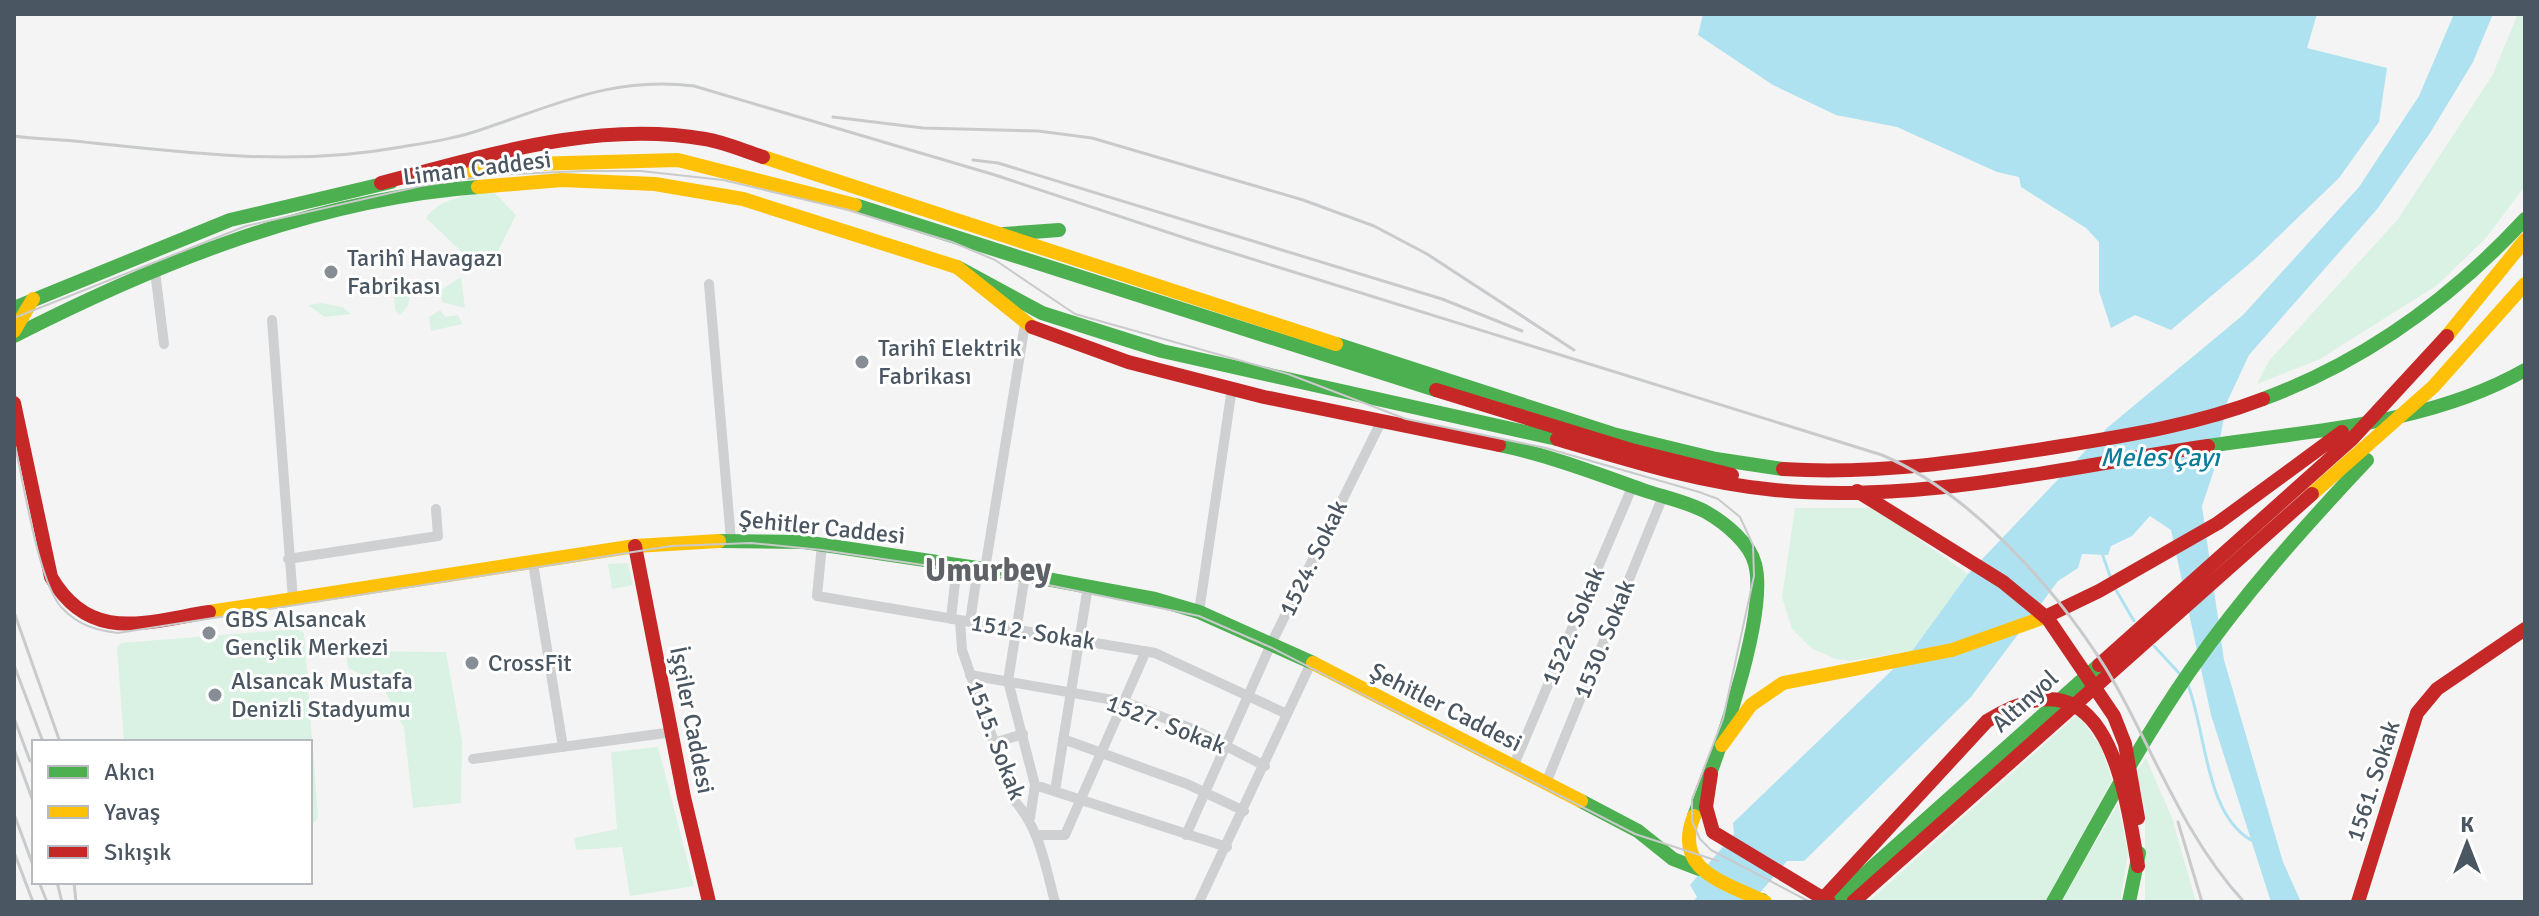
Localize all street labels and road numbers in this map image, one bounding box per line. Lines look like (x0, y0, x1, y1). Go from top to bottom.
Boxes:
street label: Liman Caddesi (401, 144, 553, 192)
street label: 1524. Sokak (1272, 495, 1354, 621)
street label: Şehitler Caddesi (737, 503, 907, 551)
street label: 1522. Sokak (1535, 562, 1611, 690)
street label: 1530. Sokak (1567, 575, 1641, 703)
street label: 1512. Sokak (969, 607, 1097, 657)
street label: İşçiler Caddesi (663, 644, 721, 796)
street label: Şehitler Caddesi (1365, 656, 1527, 758)
street label: Altınyol (1985, 663, 2065, 739)
street label: 1515. Sokak (960, 676, 1032, 804)
street label: 1527. Sokak (1102, 688, 1230, 760)
street label: 1561. Sokak (2339, 717, 2407, 845)

